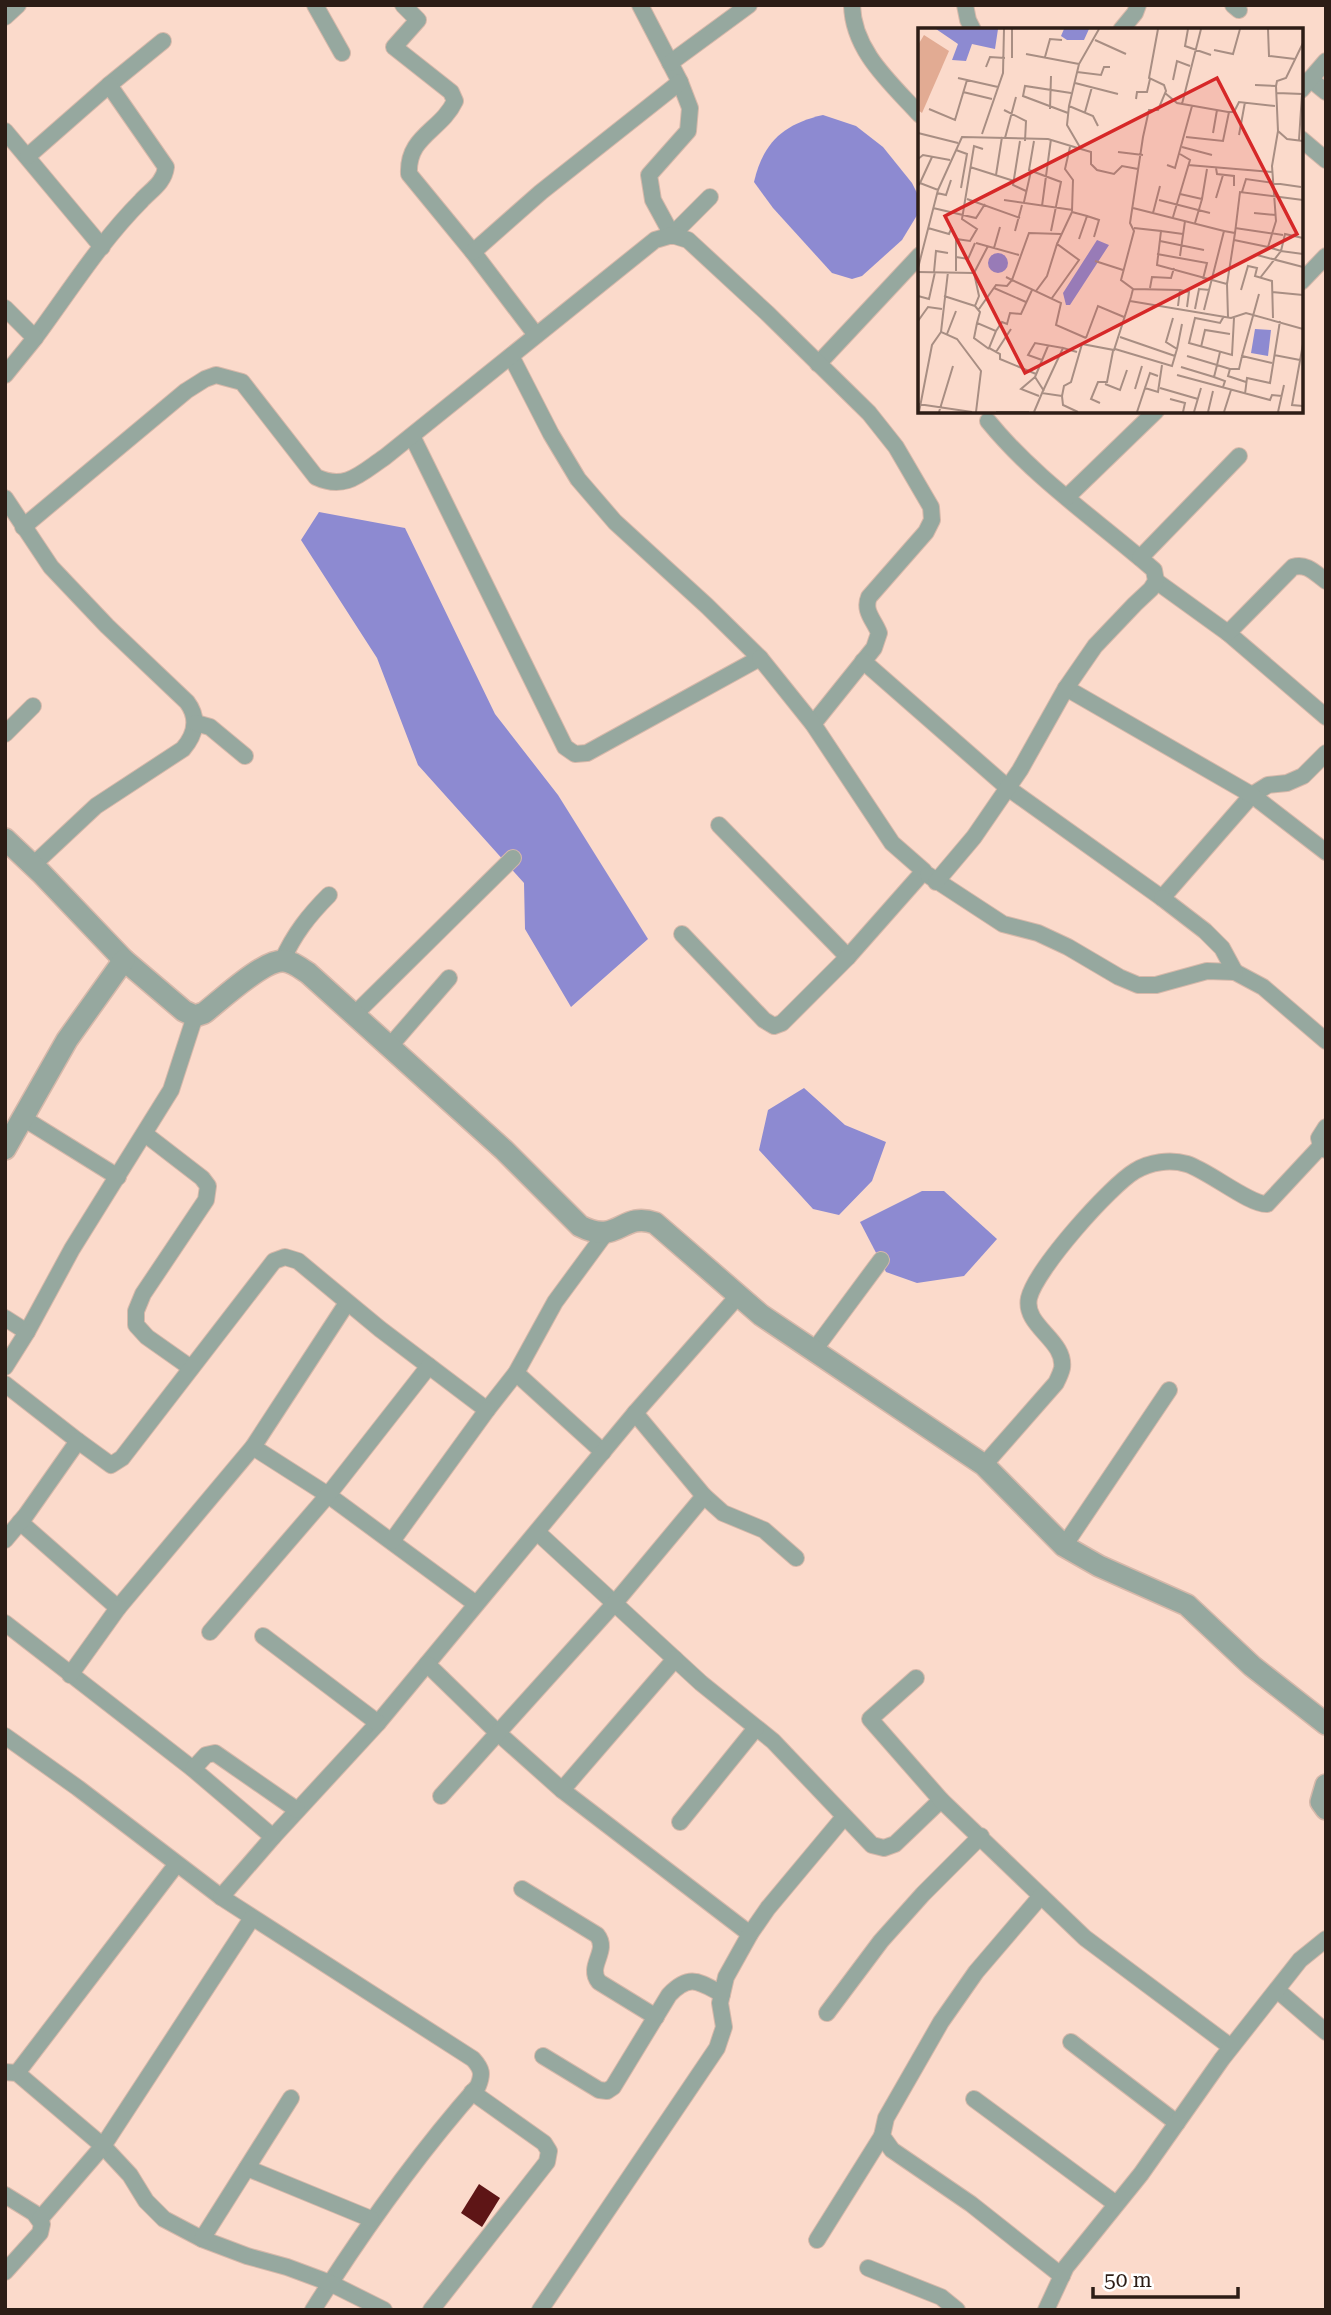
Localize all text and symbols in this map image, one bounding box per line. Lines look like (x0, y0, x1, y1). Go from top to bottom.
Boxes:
inset map (918, 28, 1303, 413)
scale bar (1093, 2256, 1238, 2300)
text: 50 m (1104, 2268, 1152, 2292)

